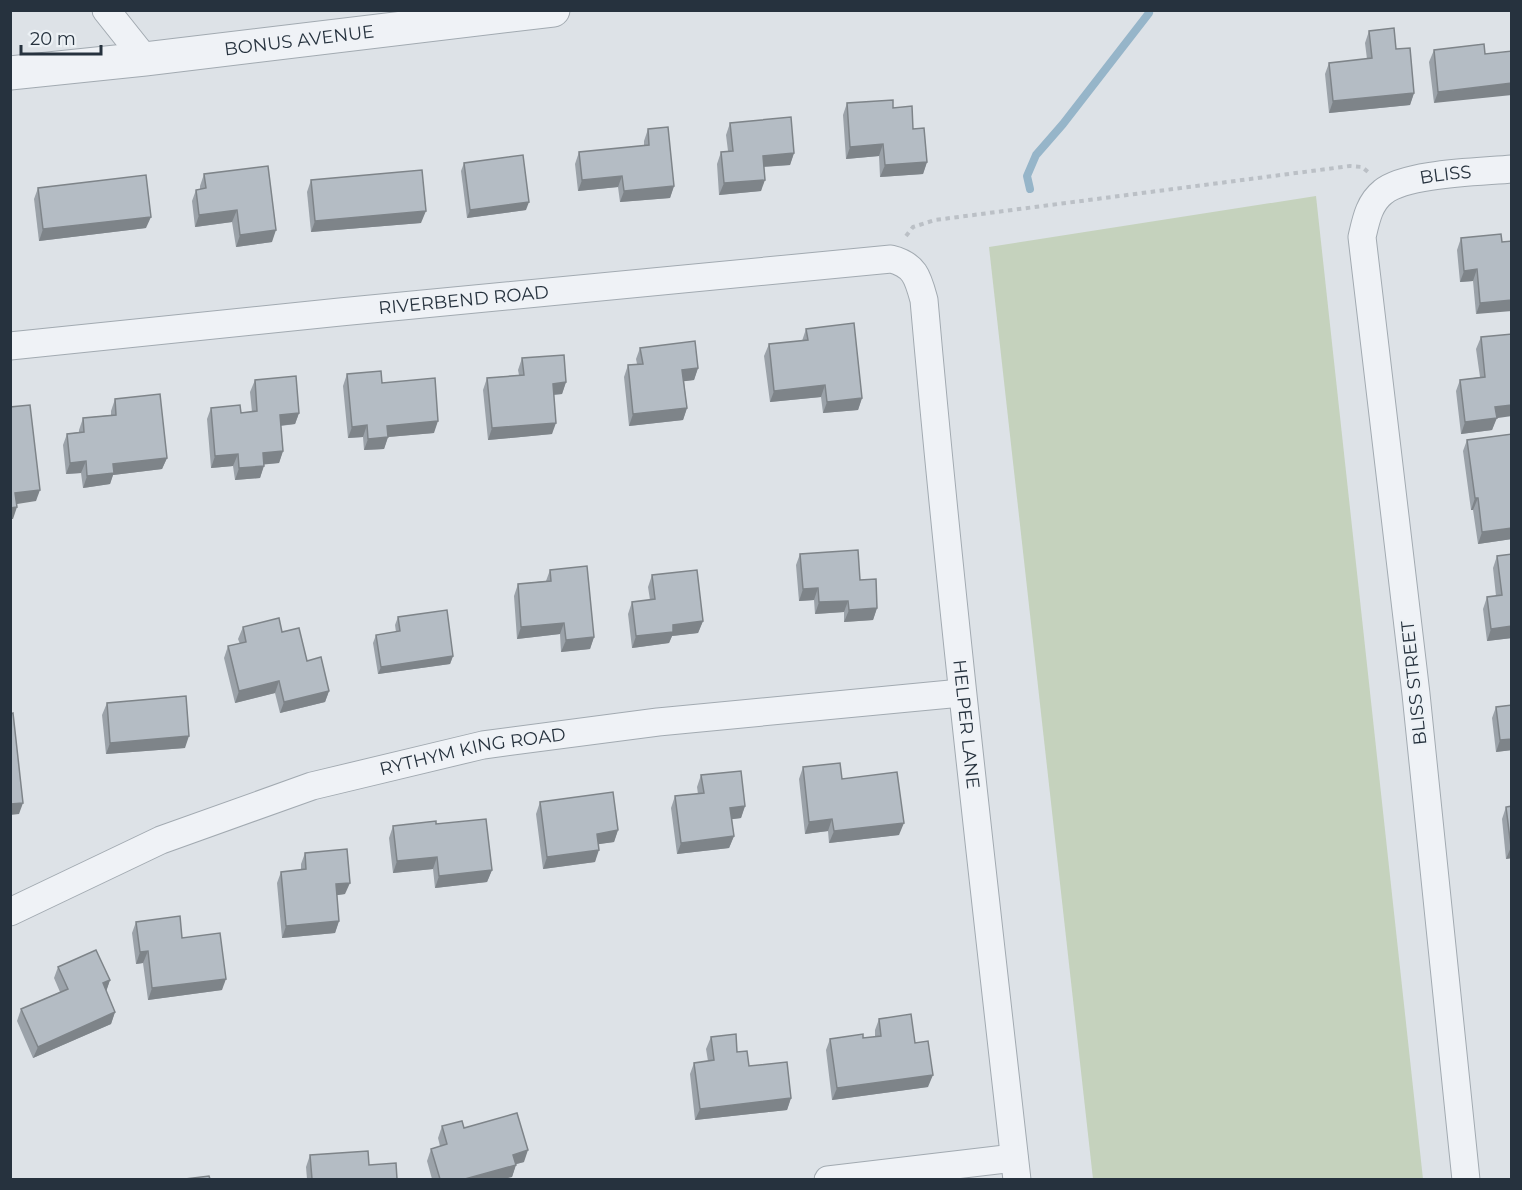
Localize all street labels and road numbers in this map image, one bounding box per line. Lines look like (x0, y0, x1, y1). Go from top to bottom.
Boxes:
street label: BONUS AVENUE (223, 21, 375, 60)
street label: BLISS (1418, 161, 1472, 189)
street label: RIVERBEND ROAD (377, 281, 550, 319)
street label: BLISS STREET (1396, 619, 1431, 746)
street label: HELPER LANE (948, 658, 984, 790)
street label: RYTHYM KING ROAD (377, 723, 567, 780)

